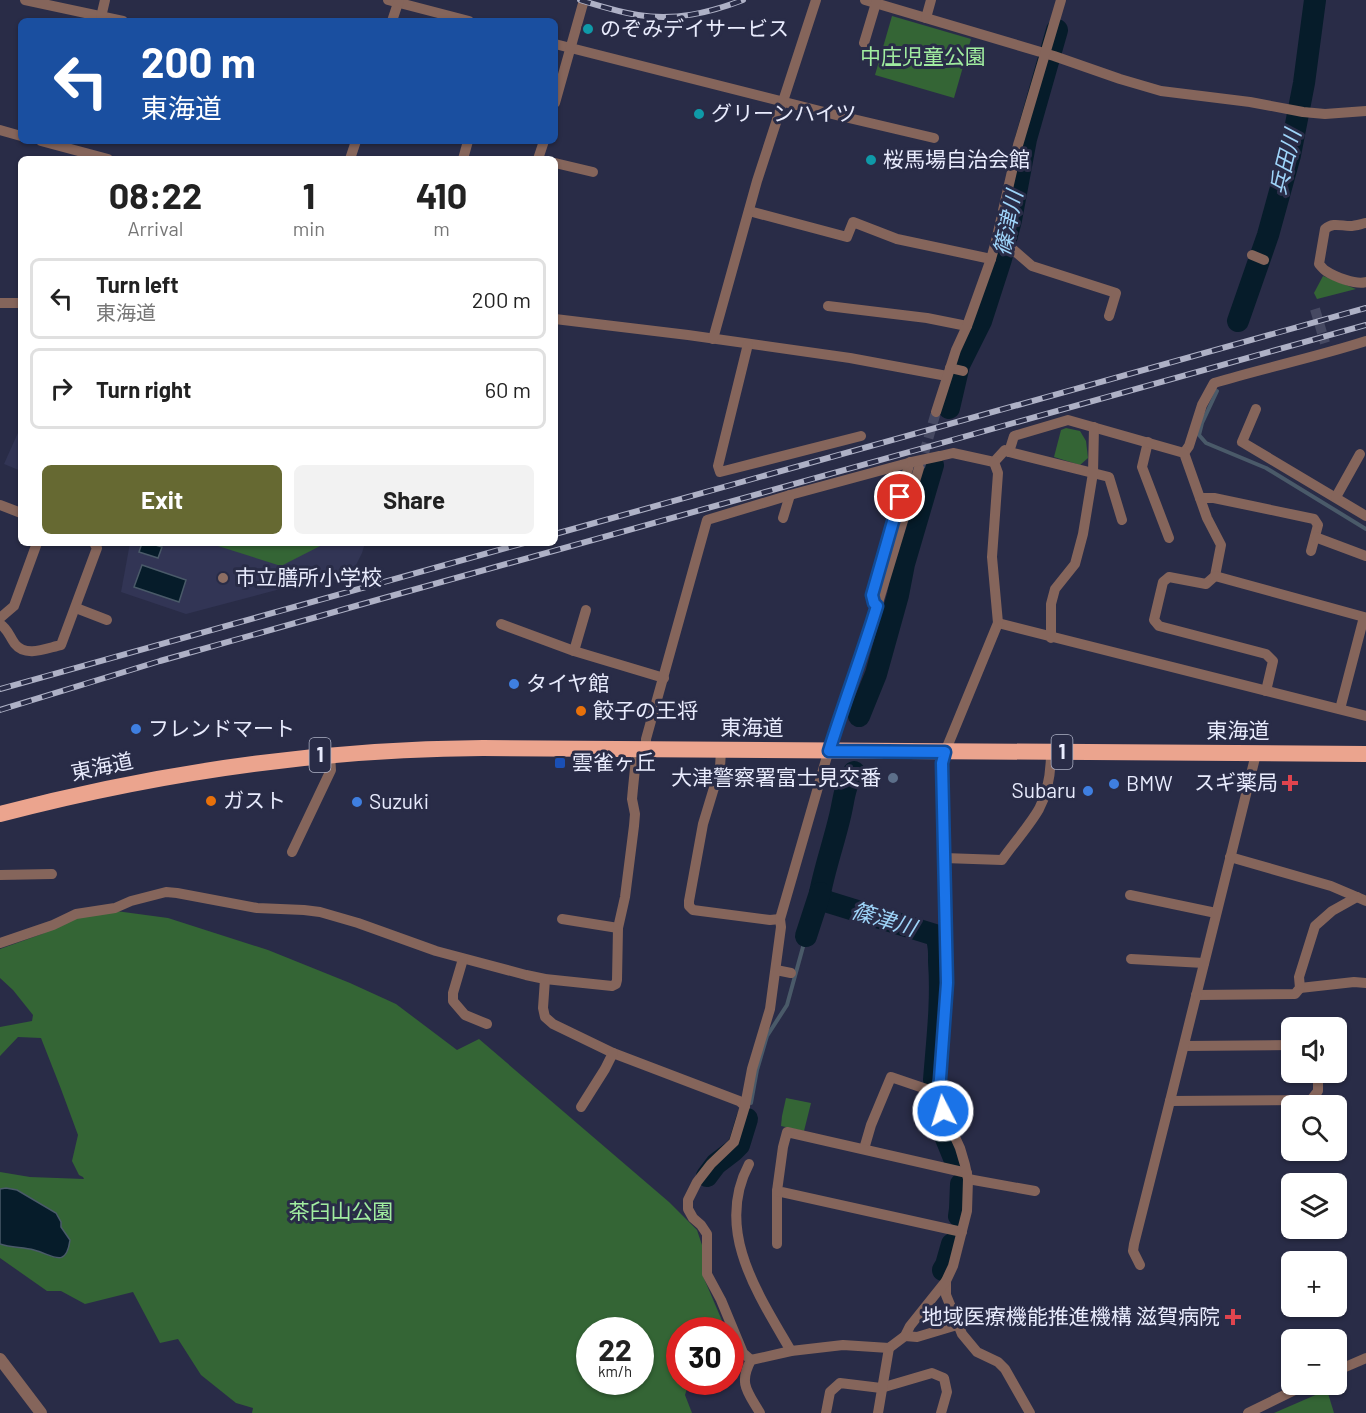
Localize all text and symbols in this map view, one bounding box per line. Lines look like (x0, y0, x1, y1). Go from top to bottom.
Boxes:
place label: のぞみデイサービス (600, 15, 789, 40)
marker: のぞみデイサービス (581, 22, 595, 36)
text: 200 m (141, 36, 256, 86)
icon: left (42, 42, 120, 120)
park label: 中庄児童公園 (860, 43, 986, 68)
text: 東海道 (141, 91, 222, 123)
place label: グリーンハイツ (711, 100, 857, 125)
marker: グリーンハイツ (692, 107, 706, 121)
water label: 兵田川 (1263, 125, 1305, 197)
place label: 桜馬場自治会館 (883, 146, 1030, 171)
marker: 桜馬場自治会館 (864, 153, 878, 167)
text: 08:22 (109, 173, 202, 216)
text: 1 (303, 173, 315, 216)
text: 410 (416, 173, 467, 216)
water label: 篠津川 (987, 186, 1027, 258)
text: Arrival (127, 216, 183, 240)
text: min (293, 216, 325, 240)
text: m (433, 216, 450, 240)
text: Turn left (96, 271, 179, 297)
icon: left (45, 282, 78, 315)
text: 200 m (472, 286, 531, 312)
text: 東海道 (96, 300, 156, 324)
icon: right (45, 372, 78, 405)
text: Turn right (96, 376, 191, 402)
text: 60 m (485, 376, 531, 402)
button: Exit (42, 465, 282, 534)
button: Share (294, 465, 534, 534)
pin (874, 471, 925, 522)
icon: arrive (883, 480, 916, 513)
place label: 市立膳所小学校 (235, 564, 382, 589)
marker: 市立膳所小学校 (216, 571, 230, 585)
place label: タイヤ館 (526, 670, 609, 695)
marker: タイヤ館 (507, 677, 521, 691)
place label: 餃子の王将 (593, 697, 698, 722)
marker: 餃子の王将 (574, 704, 588, 718)
street label: 東海道 (721, 714, 784, 739)
place label: フレンドマート (148, 715, 295, 740)
street label: 東海道 (1207, 717, 1270, 742)
marker: フレンドマート (129, 722, 143, 736)
road number: 1 (1052, 735, 1072, 769)
road number: 1 (310, 738, 330, 772)
street label: 東海道 (68, 747, 135, 784)
place label: 雲雀ヶ丘 (572, 749, 656, 774)
marker: 雲雀ヶ丘 (553, 756, 567, 770)
place label: 大津警察署富士見交番 (671, 764, 881, 789)
place label: スギ薬局 (1194, 769, 1278, 794)
place label: BMW (1126, 770, 1173, 795)
marker: 大津警察署富士見交番 (886, 771, 900, 785)
marker: スギ薬局 (1283, 776, 1297, 790)
place label: Subaru (1011, 777, 1076, 802)
marker: BMW (1107, 777, 1121, 791)
marker: Subaru (1081, 784, 1095, 798)
place label: ガスト (223, 787, 286, 812)
place label: Suzuki (369, 788, 429, 813)
marker: ガスト (204, 794, 218, 808)
marker: Suzuki (350, 795, 364, 809)
water label: 篠津川 (849, 896, 922, 941)
map controls (1281, 1017, 1347, 1395)
button: sound (1281, 1017, 1347, 1083)
position arrow (911, 1079, 975, 1143)
button: search (1281, 1095, 1347, 1161)
button: layers (1281, 1173, 1347, 1239)
park label: 茶臼山公園 (289, 1198, 394, 1223)
button: + (1281, 1251, 1347, 1317)
place label: 地域医療機能推進機構 滋賀病院 (922, 1303, 1220, 1328)
marker: 地域医療機能推進機構 滋賀病院 (1224, 1308, 1242, 1326)
speed limit sign: 30 (666, 1317, 744, 1395)
button: − (1281, 1329, 1347, 1395)
text: 22 (598, 1331, 632, 1367)
text: km/h (598, 1362, 632, 1380)

